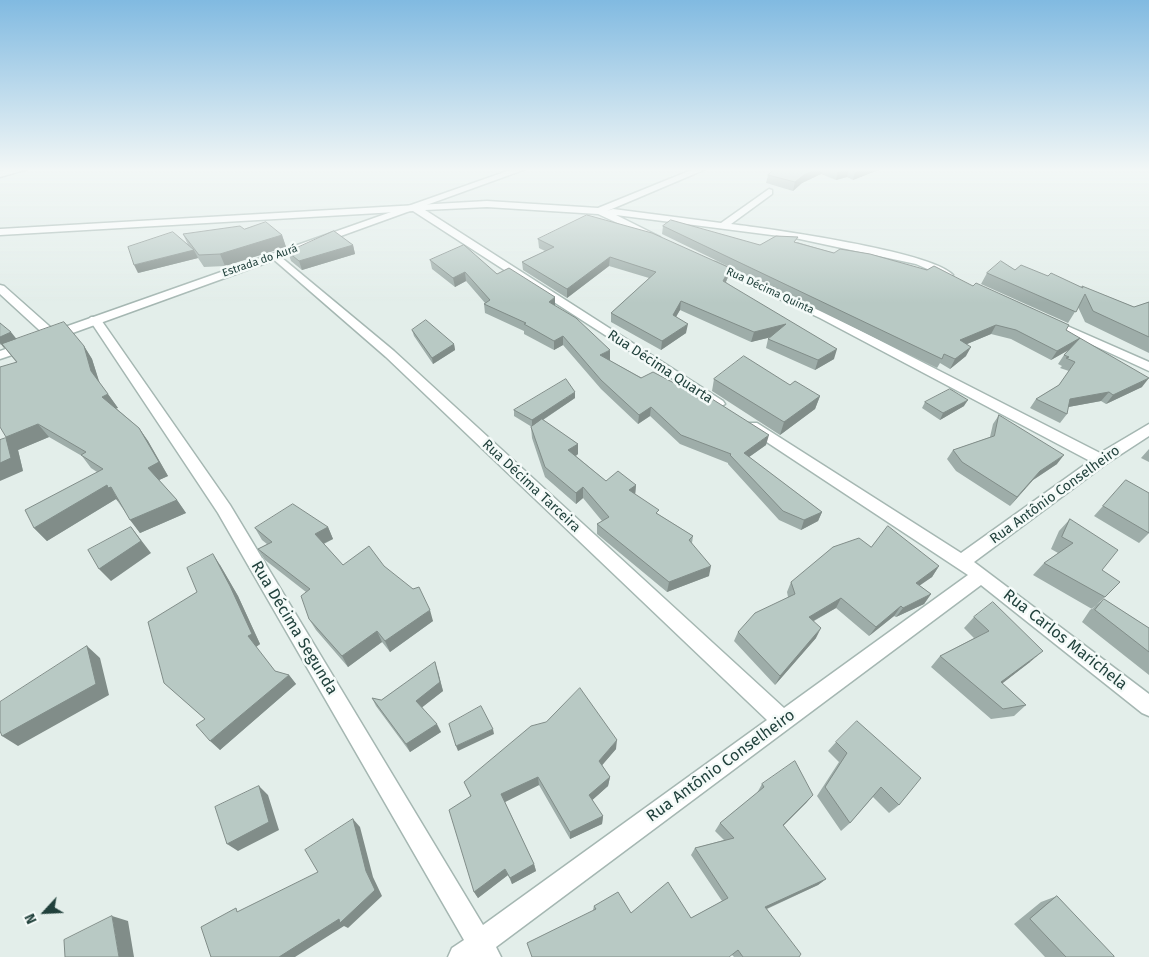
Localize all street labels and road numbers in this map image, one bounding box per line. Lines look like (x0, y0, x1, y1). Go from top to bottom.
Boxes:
street label: Estrada do Aurá (221, 242, 299, 280)
street label: Rua Décima Quinta (724, 265, 816, 317)
street label: Rua Décima Quarta (604, 327, 716, 407)
street label: Rua Décima Tarceira (478, 436, 584, 536)
street label: Rua Antônio Conselheiro (987, 442, 1123, 548)
street label: Rua Décima Segunda (247, 558, 341, 698)
street label: Rua Carlos Marichela (999, 586, 1131, 694)
street label: Rua Antônio Conselheiro (643, 706, 799, 826)

